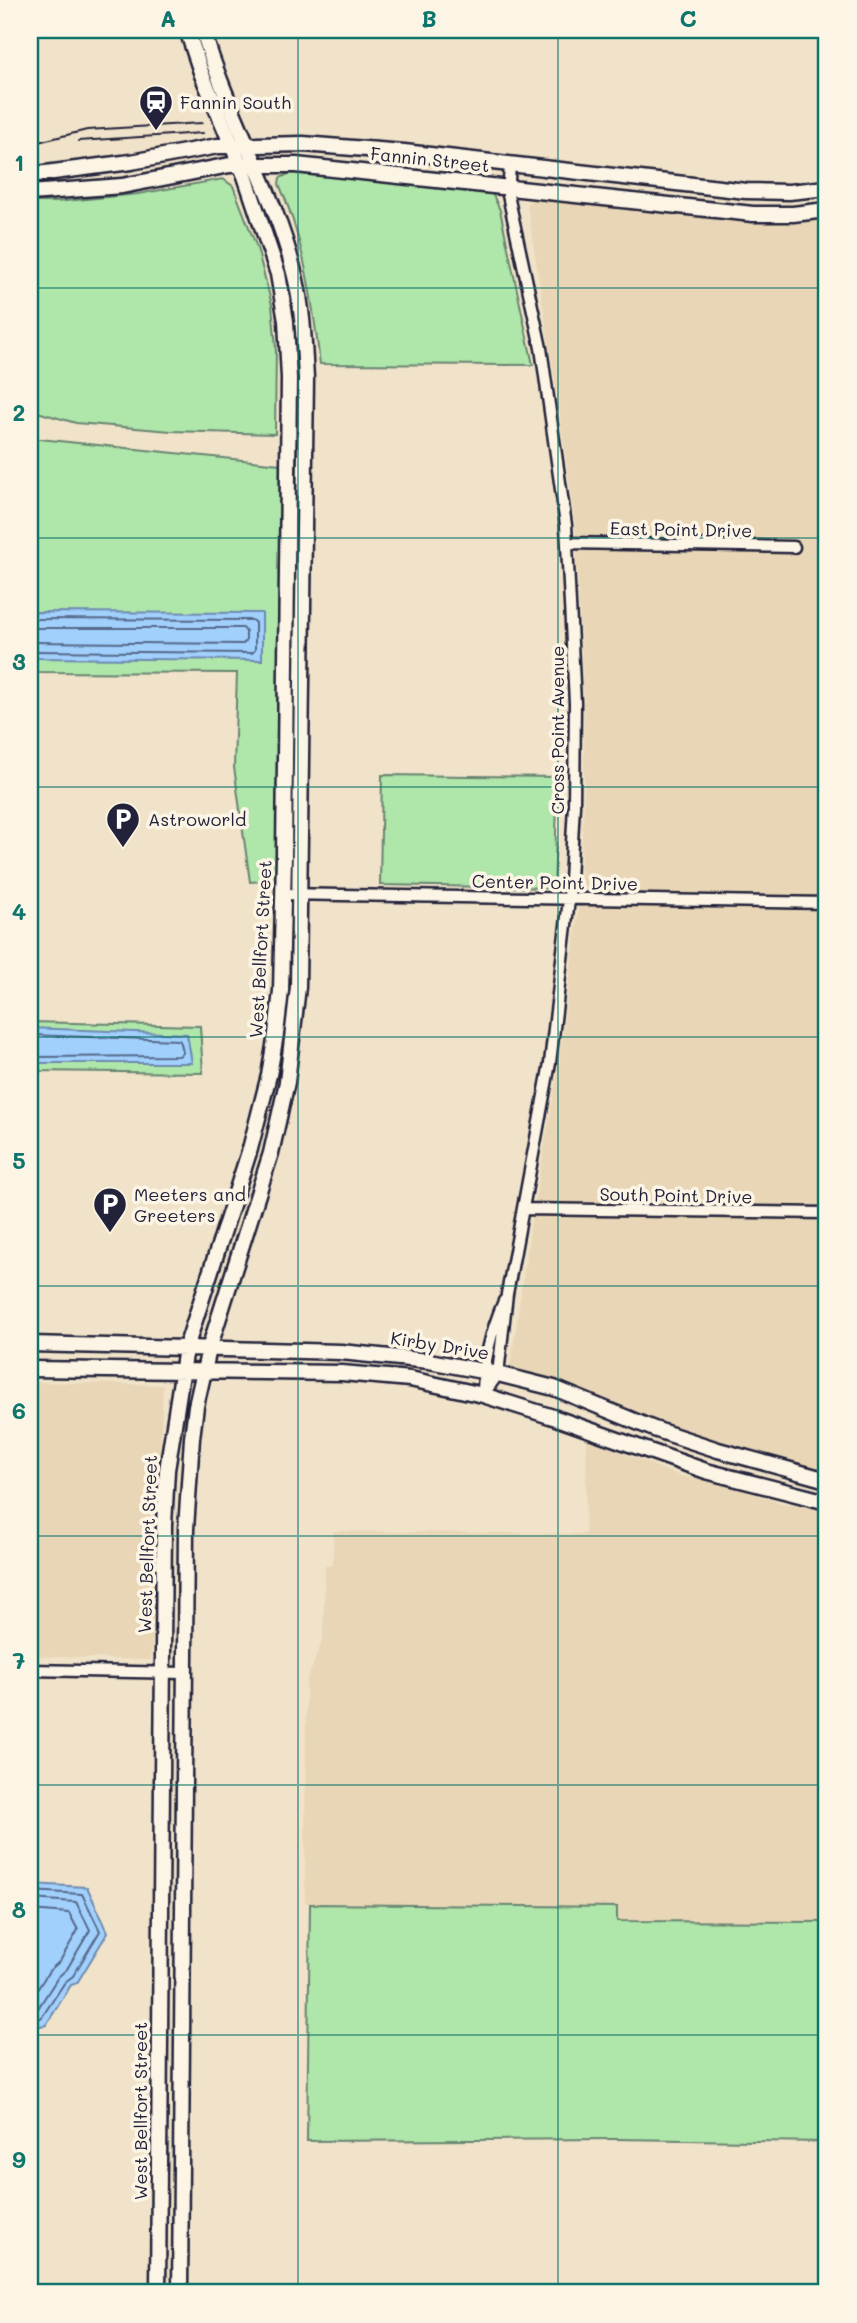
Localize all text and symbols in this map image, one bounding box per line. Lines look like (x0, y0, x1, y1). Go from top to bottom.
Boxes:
text: A (160, 3, 176, 33)
text: B (421, 3, 437, 33)
text: C (679, 3, 697, 33)
station icon: Fannin South (137, 83, 175, 132)
place label: Fannin South (180, 90, 291, 114)
street label: Fannin Street (369, 141, 491, 177)
text: 1 (14, 147, 24, 177)
text: 2 (13, 397, 25, 427)
street label: East Point Drive (610, 516, 752, 542)
text: 3 (12, 646, 26, 676)
street label: Cross Point Avenue (545, 646, 569, 814)
parking icon: Astroworld (104, 800, 142, 849)
place label: Astroworld (148, 807, 246, 831)
street label: West Bellfort Street (243, 859, 277, 1039)
street label: Center Point Drive (472, 869, 638, 895)
text: 4 (12, 896, 26, 926)
text: 5 (12, 1145, 26, 1175)
place label: Meeters and Greeters (134, 1182, 246, 1227)
street label: South Point Drive (599, 1182, 753, 1208)
parking icon: Meeters and Greeters (91, 1185, 129, 1234)
street label: Kirby Drive (389, 1325, 491, 1365)
text: 6 (12, 1395, 26, 1425)
street label: West Bellfort Street (132, 1454, 162, 1634)
text: 7 (13, 1645, 26, 1675)
text: 8 (12, 1894, 26, 1924)
street label: West Bellfort Street (128, 2022, 152, 2200)
text: 9 (12, 2144, 26, 2174)

